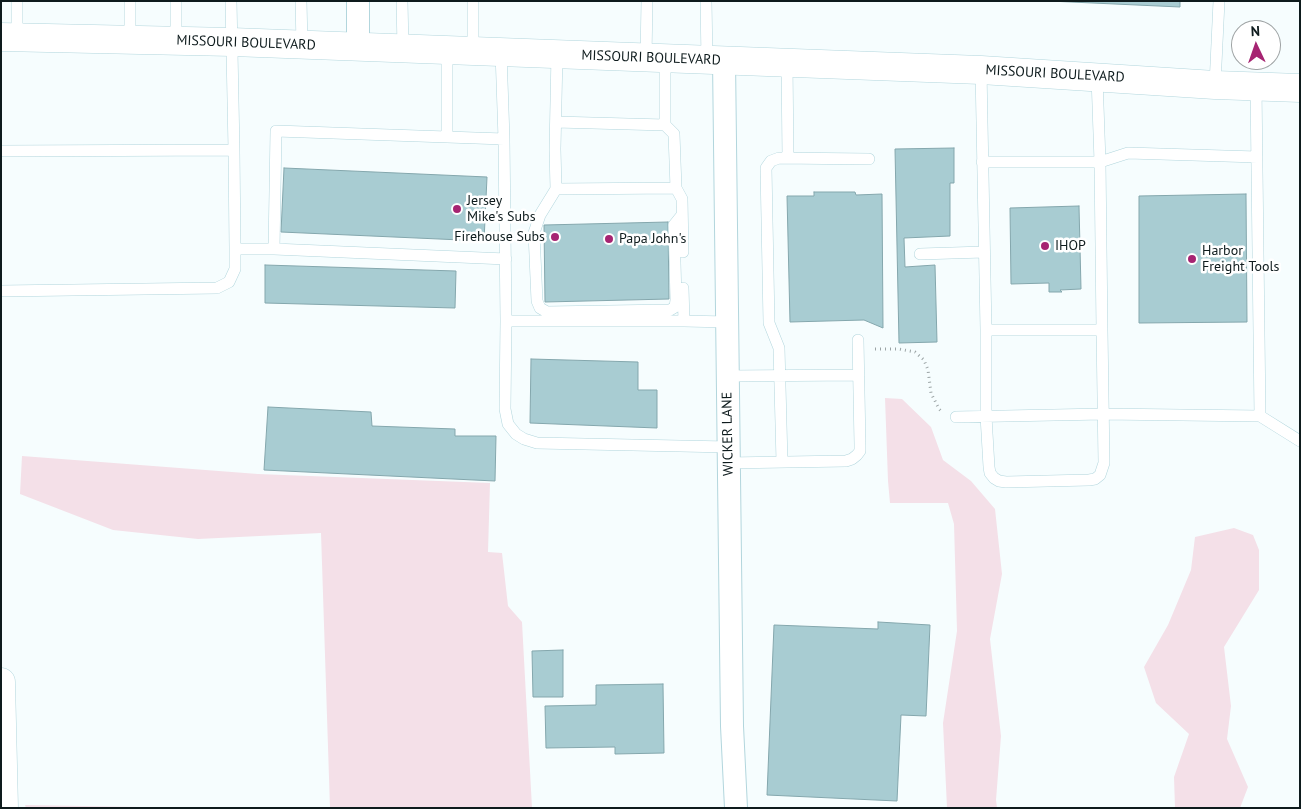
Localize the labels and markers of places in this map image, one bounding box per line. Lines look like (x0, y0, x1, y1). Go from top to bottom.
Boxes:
place label: Jersey Mike's Subs (467, 193, 536, 226)
marker: Jersey Mike's Subs (451, 203, 463, 215)
place label: Firehouse Subs (454, 229, 545, 245)
marker: Firehouse Subs (549, 231, 561, 243)
place label: Papa John's (619, 231, 687, 247)
marker: Papa John's (603, 233, 615, 245)
place label: IHOP (1055, 238, 1086, 254)
marker: IHOP (1039, 240, 1051, 252)
place label: Harbor Freight Tools (1202, 243, 1279, 276)
marker: Harbor Freight Tools (1186, 253, 1198, 265)

